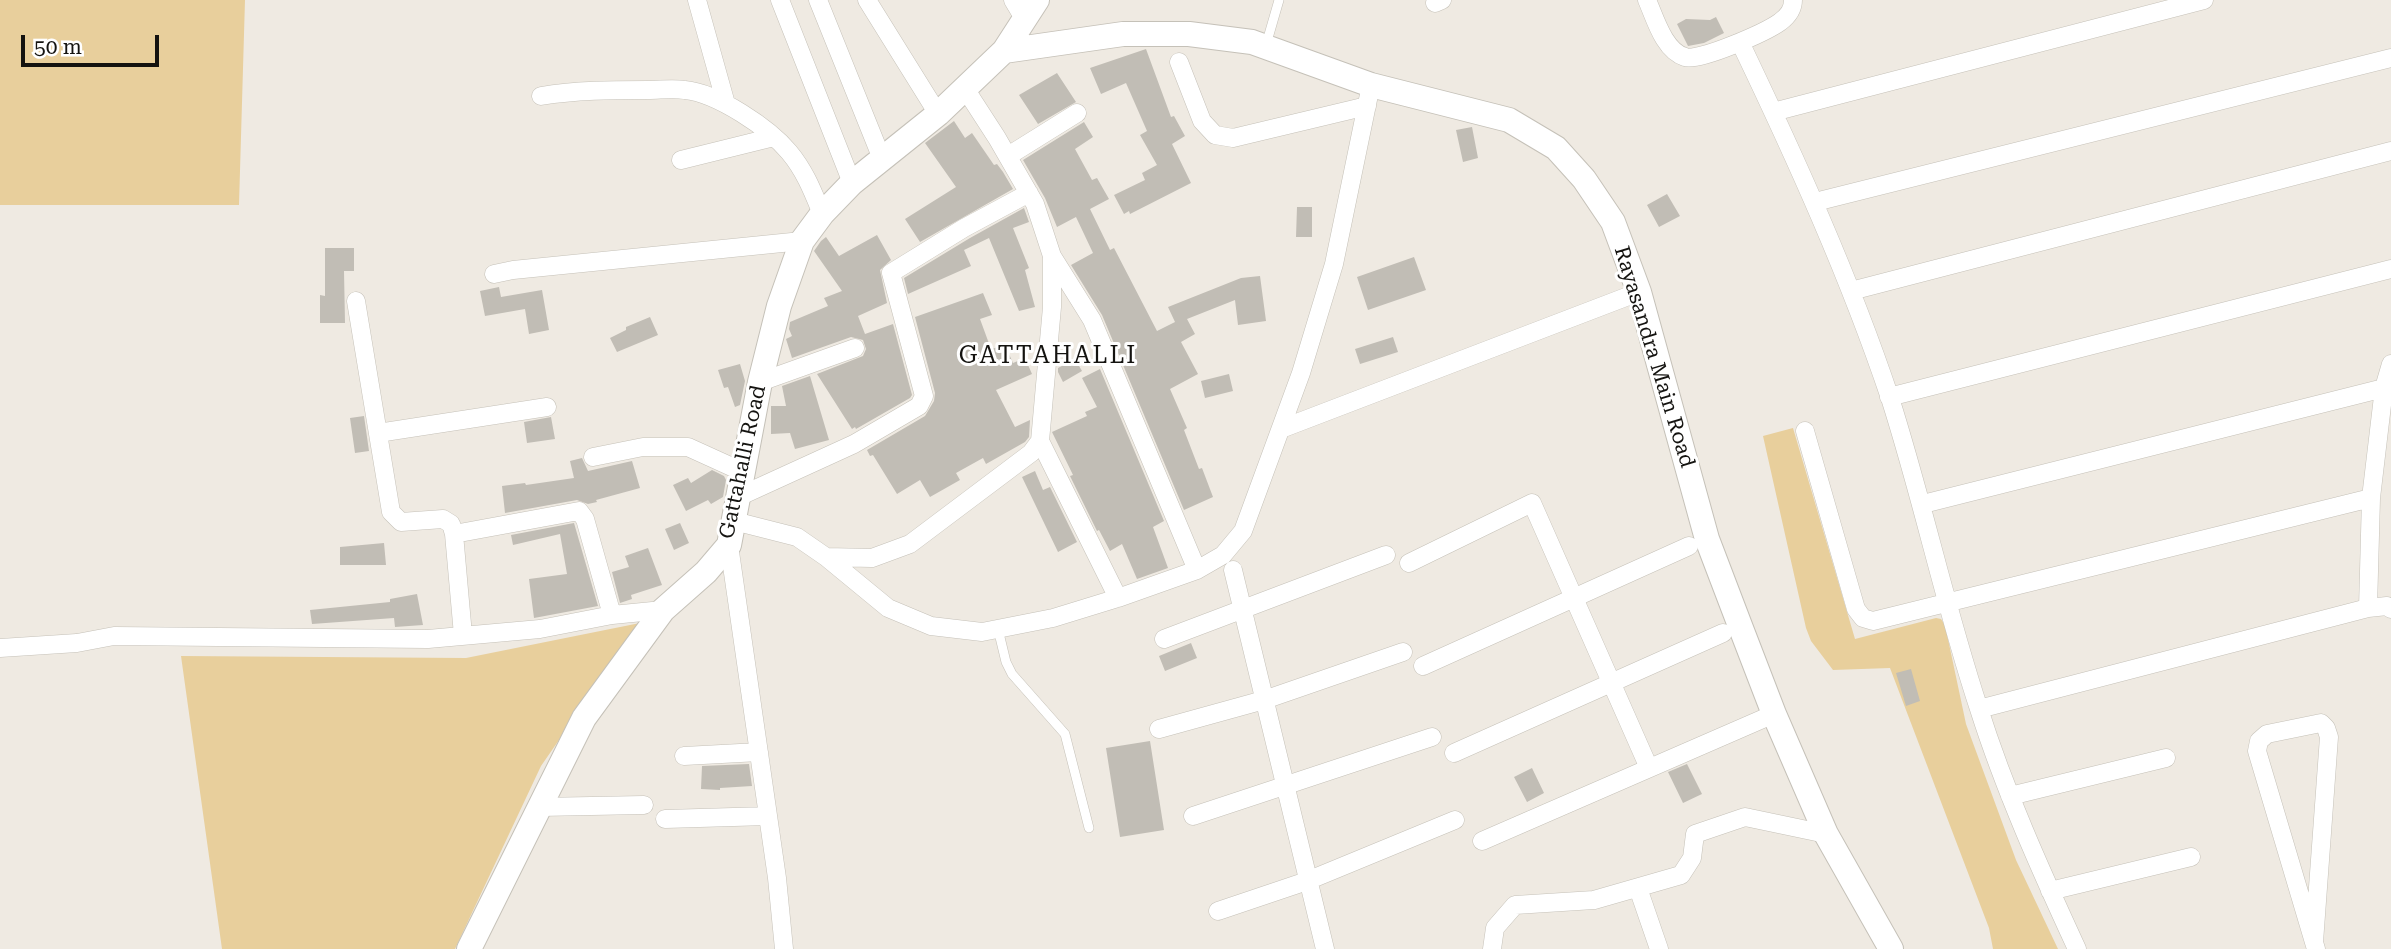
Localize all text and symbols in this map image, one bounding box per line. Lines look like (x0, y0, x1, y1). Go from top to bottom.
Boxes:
scale bar (24, 21, 163, 65)
text: 50 m (34, 35, 82, 59)
street label: Rayasandra Main Road (1608, 243, 1700, 471)
district label: GATTAHALLI (960, 342, 1136, 370)
street label: Gattahalli Road (714, 383, 772, 541)

